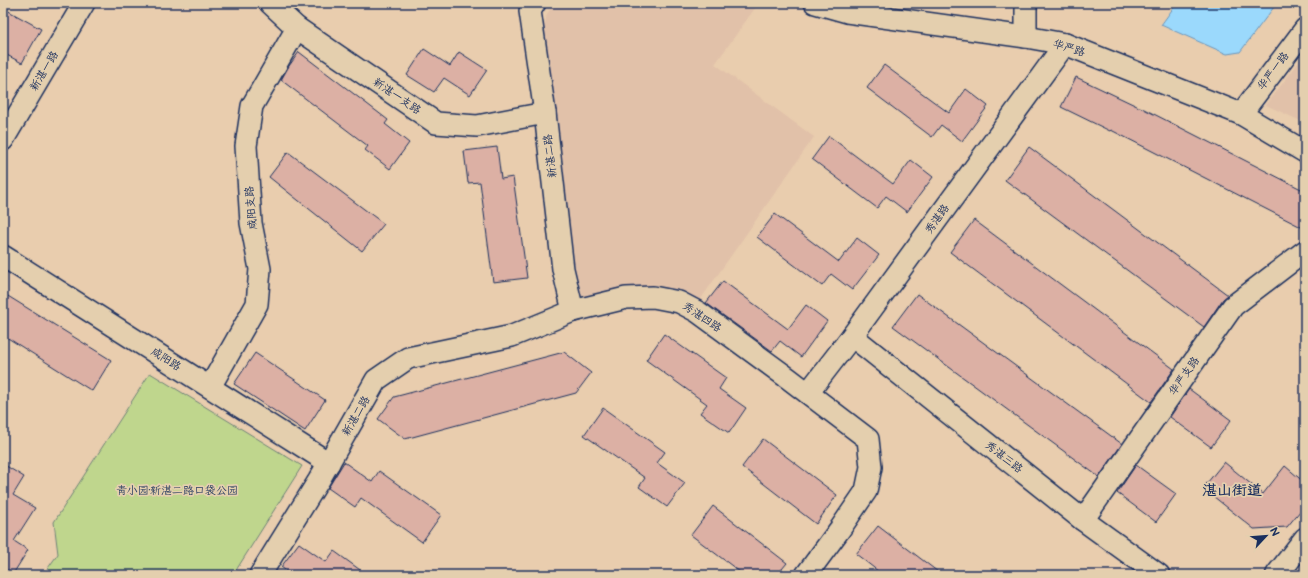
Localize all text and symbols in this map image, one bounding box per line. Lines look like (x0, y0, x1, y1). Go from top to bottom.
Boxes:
street label: 华严路 (1051, 37, 1087, 59)
street label: 新湛一路 (27, 49, 61, 93)
street label: 华严一路 (1255, 50, 1291, 92)
street label: 新湛一支路 (371, 75, 423, 117)
street label: 新湛二路 (541, 133, 559, 179)
street label: 咸阳支路 (243, 186, 259, 230)
street label: 秀湛路 (922, 202, 952, 236)
street label: 秀湛四路 (680, 299, 724, 335)
street label: 咸阳路 (149, 345, 183, 373)
street label: 华严支路 (1166, 354, 1202, 398)
street label: 新湛二路 (339, 394, 373, 438)
street label: 秀湛三路 (983, 438, 1025, 476)
district label: 湛山街道 (1202, 481, 1262, 500)
park label: 青小园·新湛二路口袋公园 (116, 484, 238, 497)
north arrow (1246, 516, 1286, 556)
text: N (1267, 525, 1282, 538)

